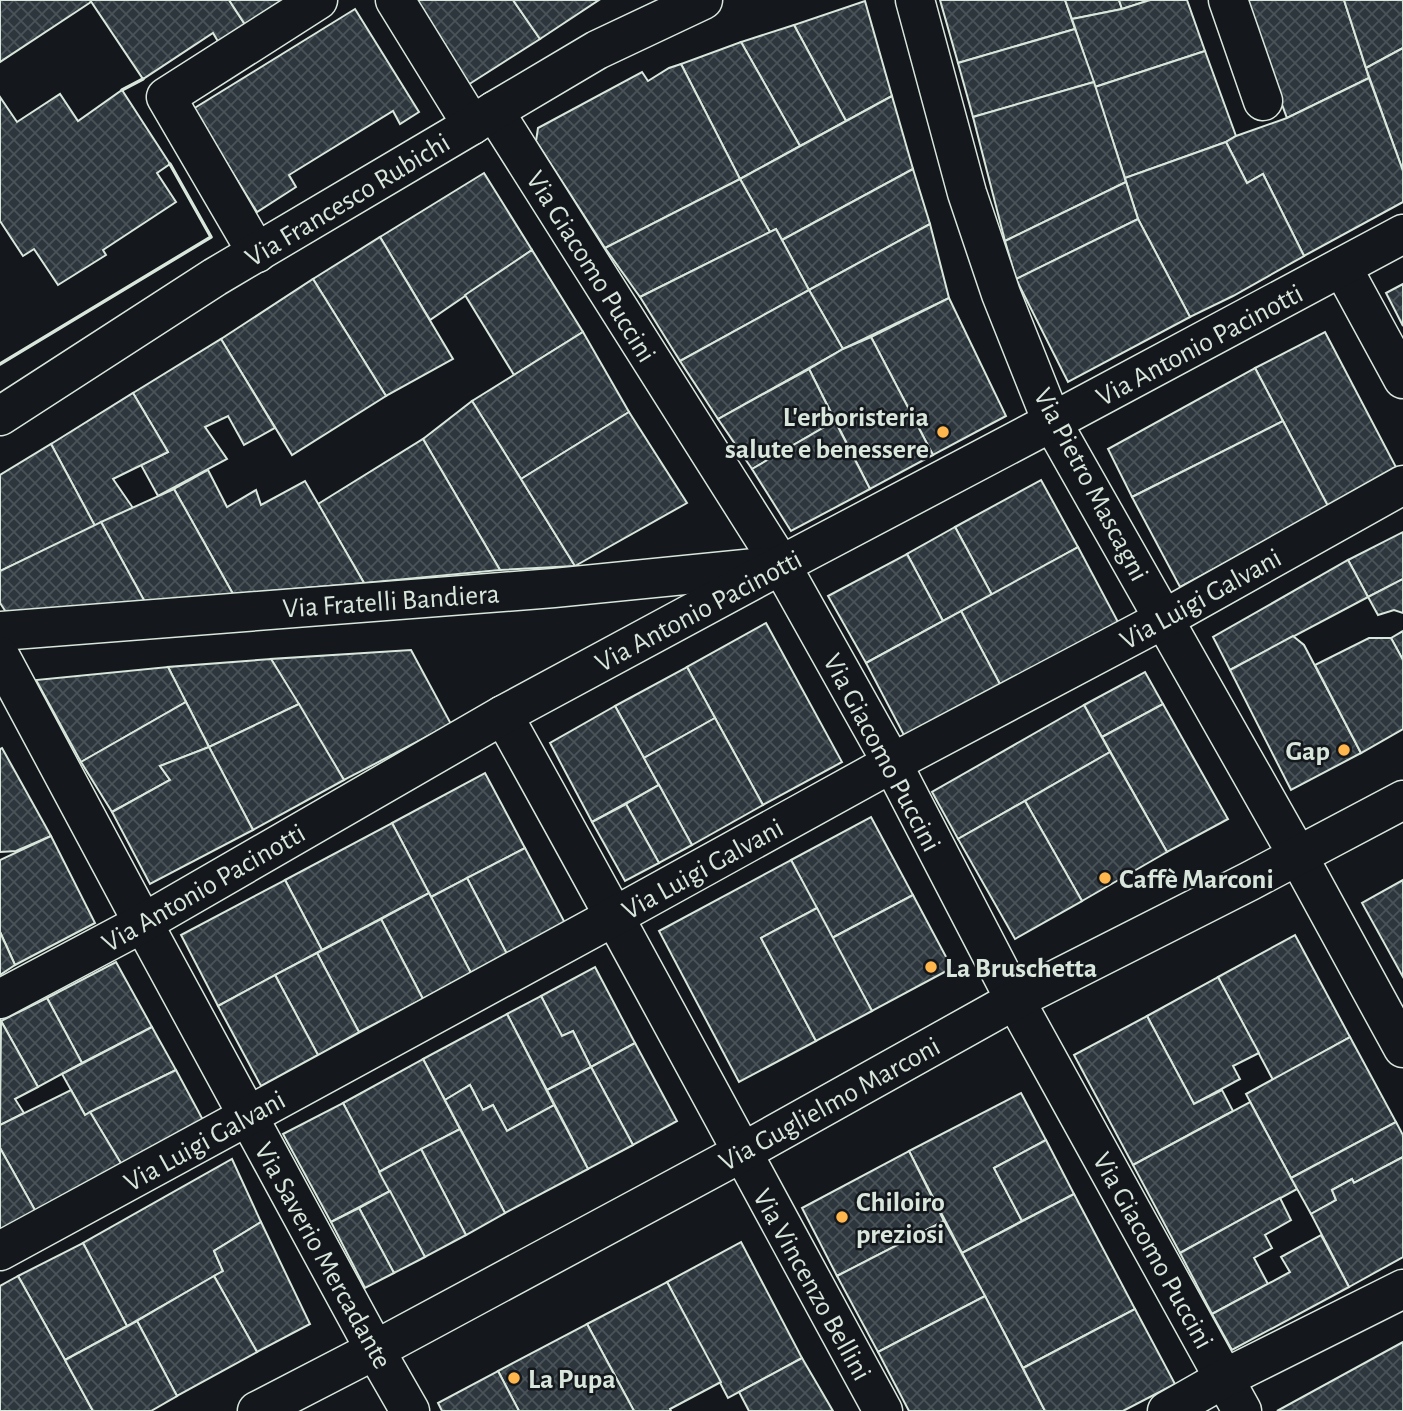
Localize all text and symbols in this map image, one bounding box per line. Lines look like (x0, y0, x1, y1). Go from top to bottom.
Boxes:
street label: Via Francesco Rubichi (241, 129, 455, 273)
street label: Via Giacomo Puccini (520, 167, 660, 368)
street label: Via Antonio Pacinotti (1092, 280, 1308, 412)
street label: Via Pietro Mascagni (1028, 384, 1153, 586)
place label: L'erboristeria salute e benessere (725, 404, 929, 464)
marker: L'erboristeria salute e benessere (935, 424, 951, 440)
street label: Via Luigi Galvani (1116, 544, 1286, 655)
street label: Via Antonio Pacinotti (591, 546, 807, 678)
street label: Via Fratelli Bandiera (282, 580, 501, 624)
street label: Via Giacomo Puccini (817, 649, 945, 856)
place label: Gap (1286, 738, 1330, 766)
marker: Gap (1336, 742, 1352, 758)
street label: Via Luigi Galvani (618, 814, 788, 925)
street label: Via Antonio Pacinotti (98, 819, 310, 958)
place label: Caffè Marconi (1119, 866, 1274, 894)
marker: Caffè Marconi (1097, 870, 1113, 886)
place label: La Bruschetta (945, 955, 1097, 983)
marker: La Bruschetta (923, 959, 939, 975)
street label: Via Guglielmo Marconi (715, 1033, 945, 1177)
street label: Via Luigi Galvani (120, 1086, 290, 1197)
street label: Via Saverio Mercadante (248, 1138, 396, 1374)
street label: Via Giacomo Puccini (1087, 1148, 1218, 1354)
street label: Via Vincenzo Bellini (747, 1184, 875, 1385)
place label: Chiloiro preziosi (856, 1189, 945, 1249)
marker: Chiloiro preziosi (834, 1209, 850, 1225)
place label: La Pupa (528, 1366, 616, 1394)
marker: La Pupa (506, 1370, 522, 1386)

